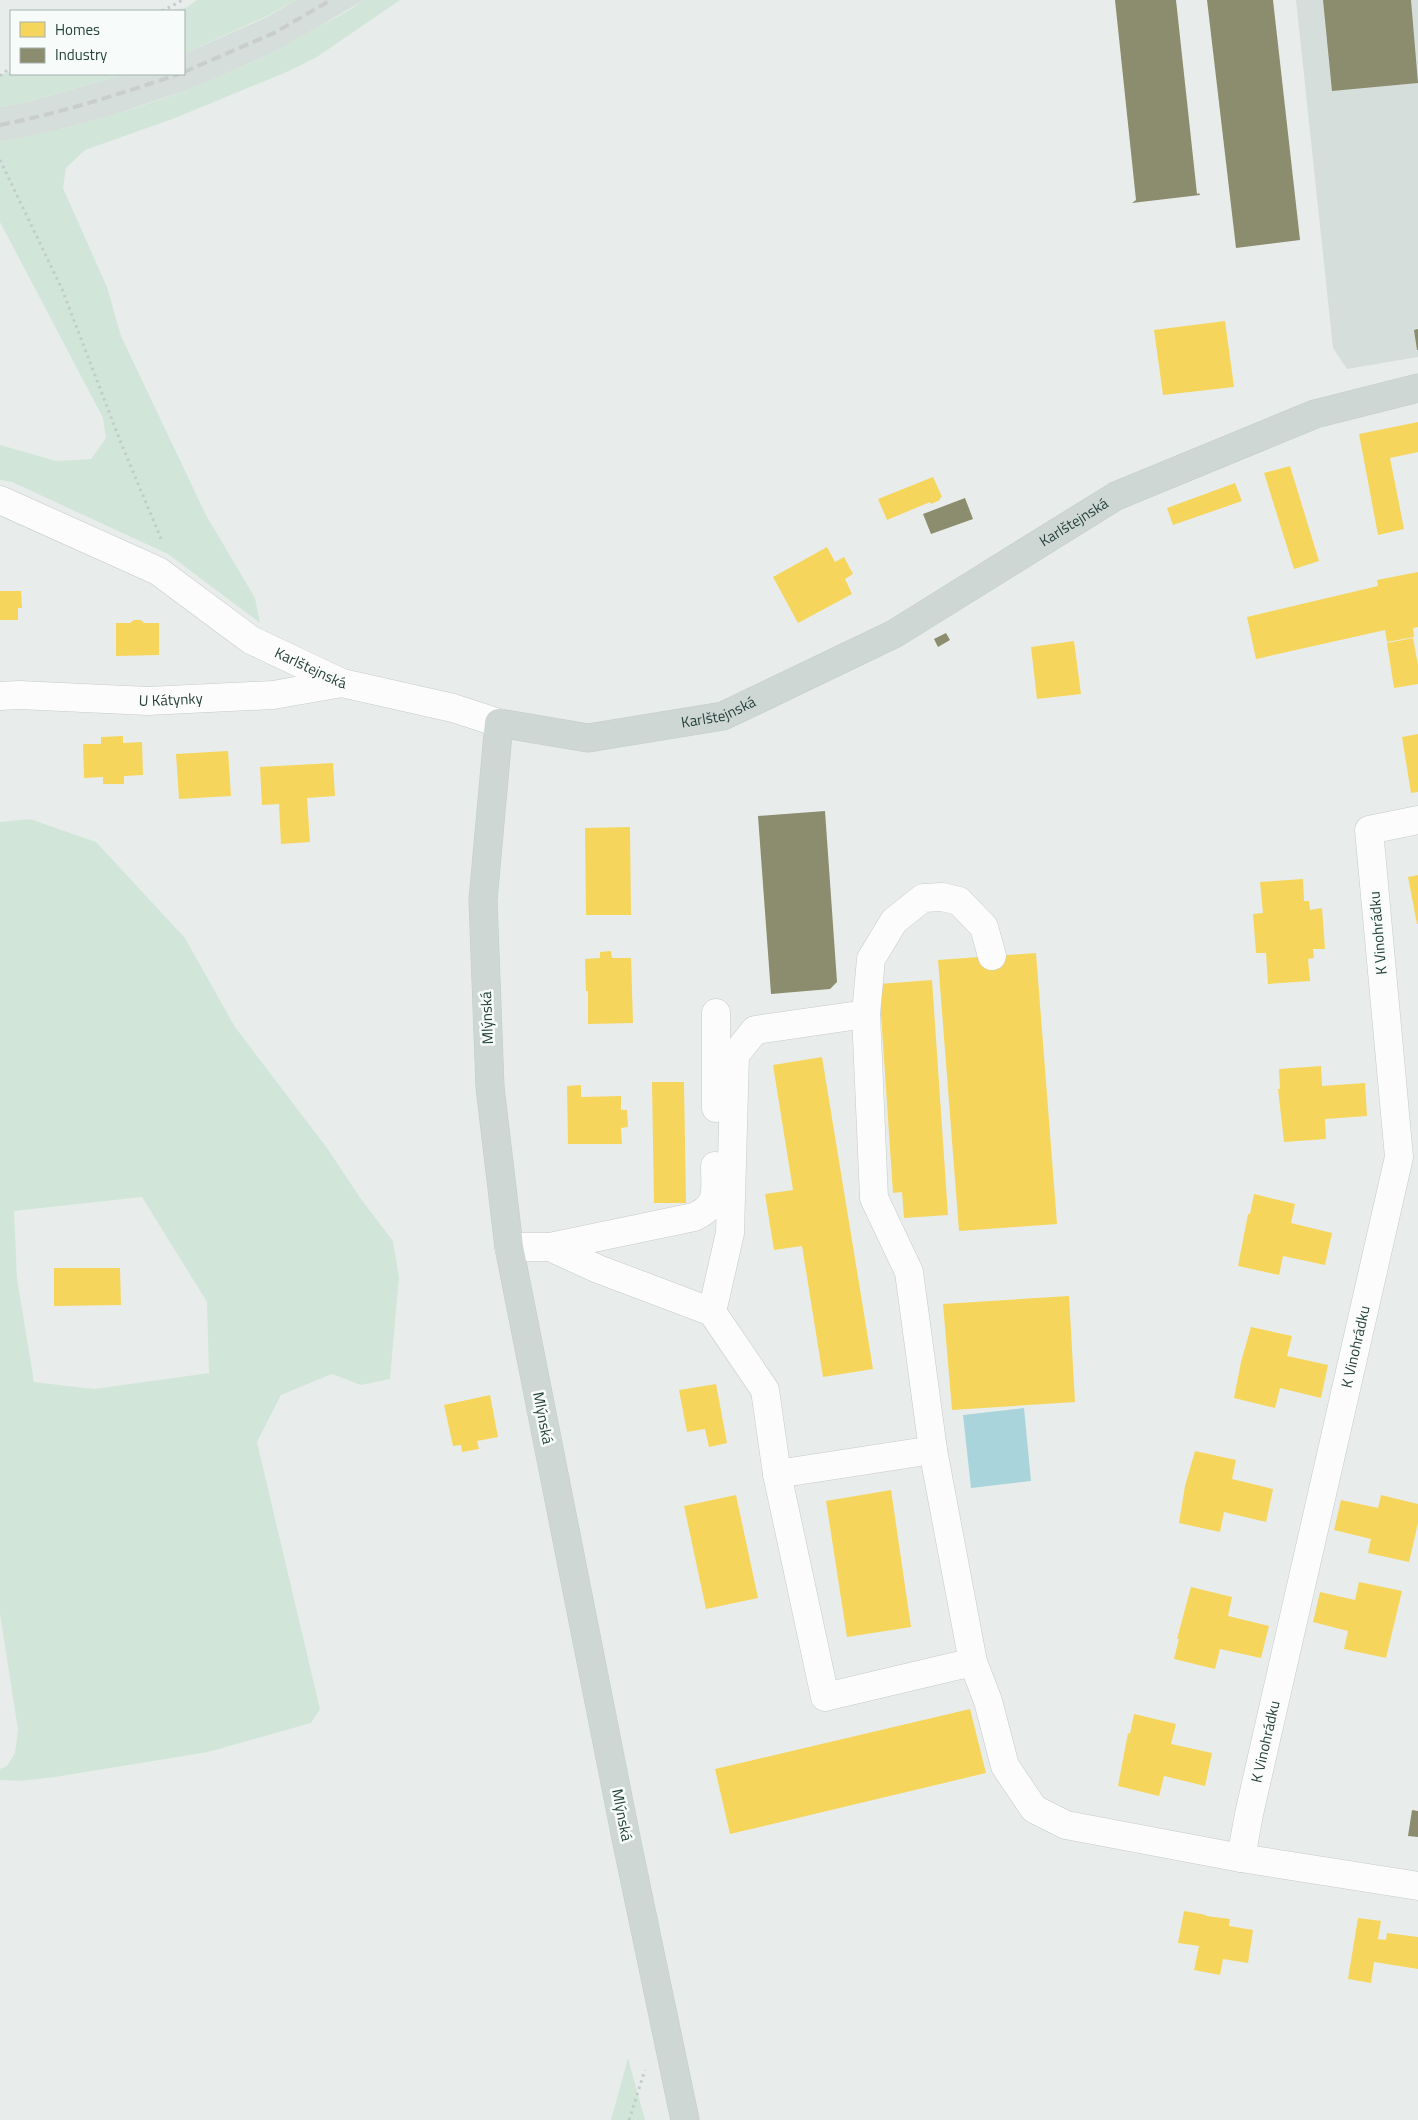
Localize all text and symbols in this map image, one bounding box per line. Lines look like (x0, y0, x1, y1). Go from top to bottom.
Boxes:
legend (10, 10, 185, 75)
text: Homes (55, 18, 100, 41)
text: Industry (55, 43, 107, 66)
street label: Karlštejnská (1035, 491, 1113, 552)
street label: Karlštejnská (271, 641, 349, 695)
street label: U Kátynky (138, 686, 203, 712)
street label: Karlštejnská (679, 690, 760, 734)
street label: K Vinohrádku (1362, 890, 1393, 976)
street label: Mlýnská (474, 991, 499, 1045)
street label: K Vinohrádku (1335, 1303, 1376, 1390)
street label: Mlýnská (527, 1390, 560, 1447)
street label: K Vinohrádku (1245, 1698, 1286, 1785)
street label: Mlýnská (606, 1787, 639, 1844)

